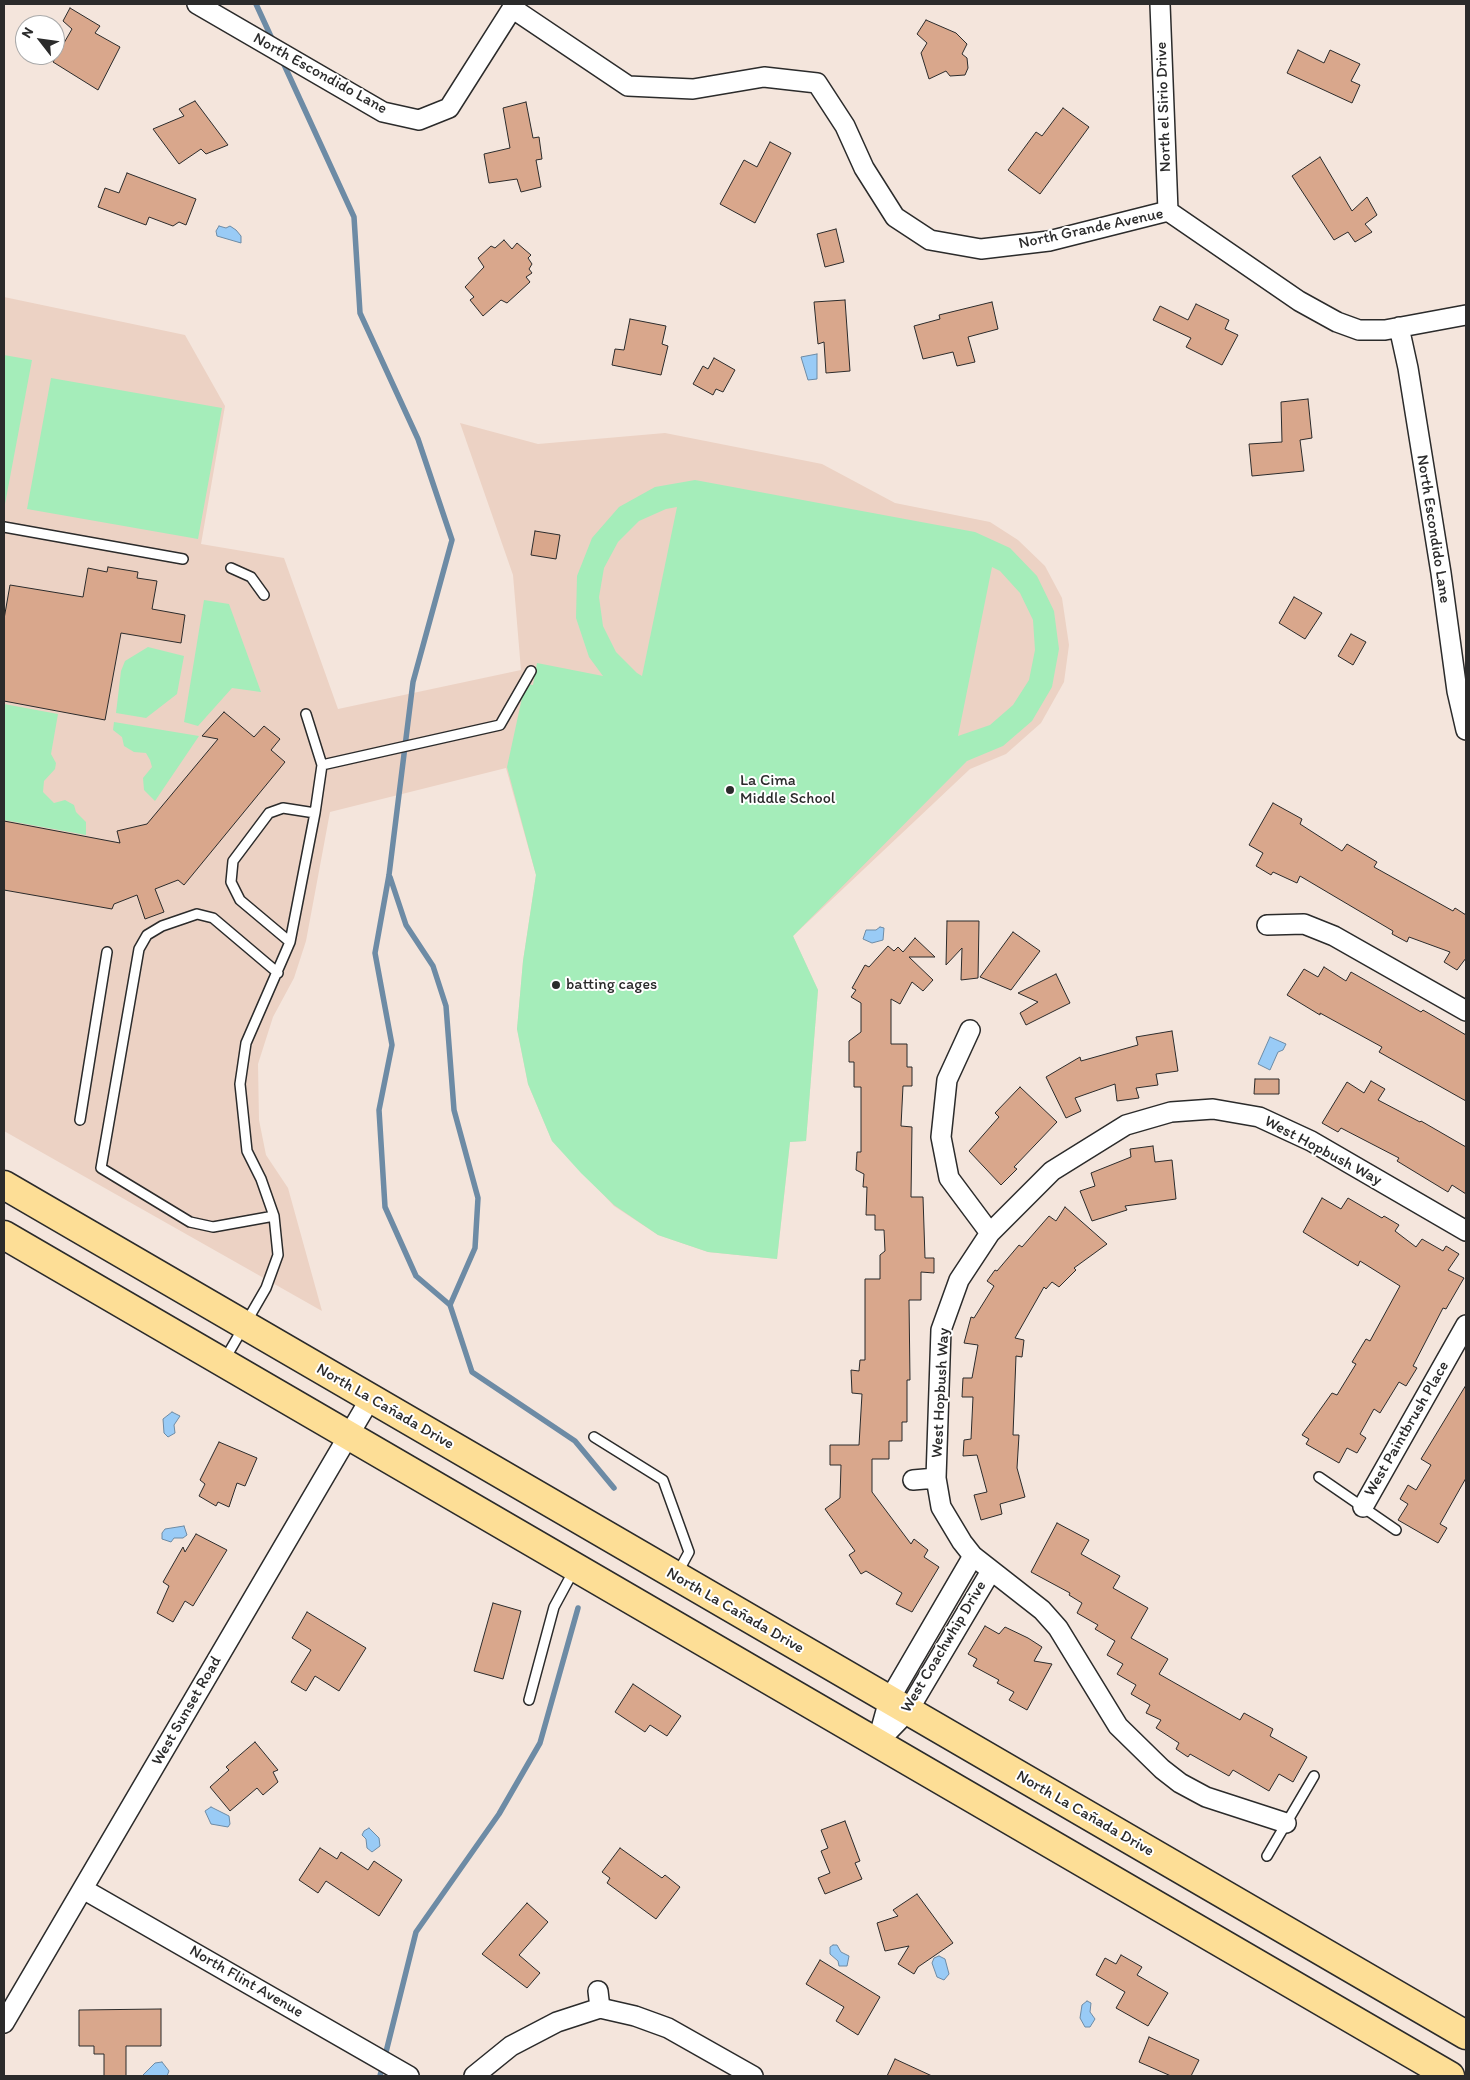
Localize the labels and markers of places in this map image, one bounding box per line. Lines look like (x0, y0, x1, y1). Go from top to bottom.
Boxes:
place label: La Cima Middle School (740, 771, 835, 809)
marker: La Cima Middle School (724, 784, 736, 796)
place label: batting cages (566, 975, 657, 995)
marker: batting cages (550, 979, 562, 991)

